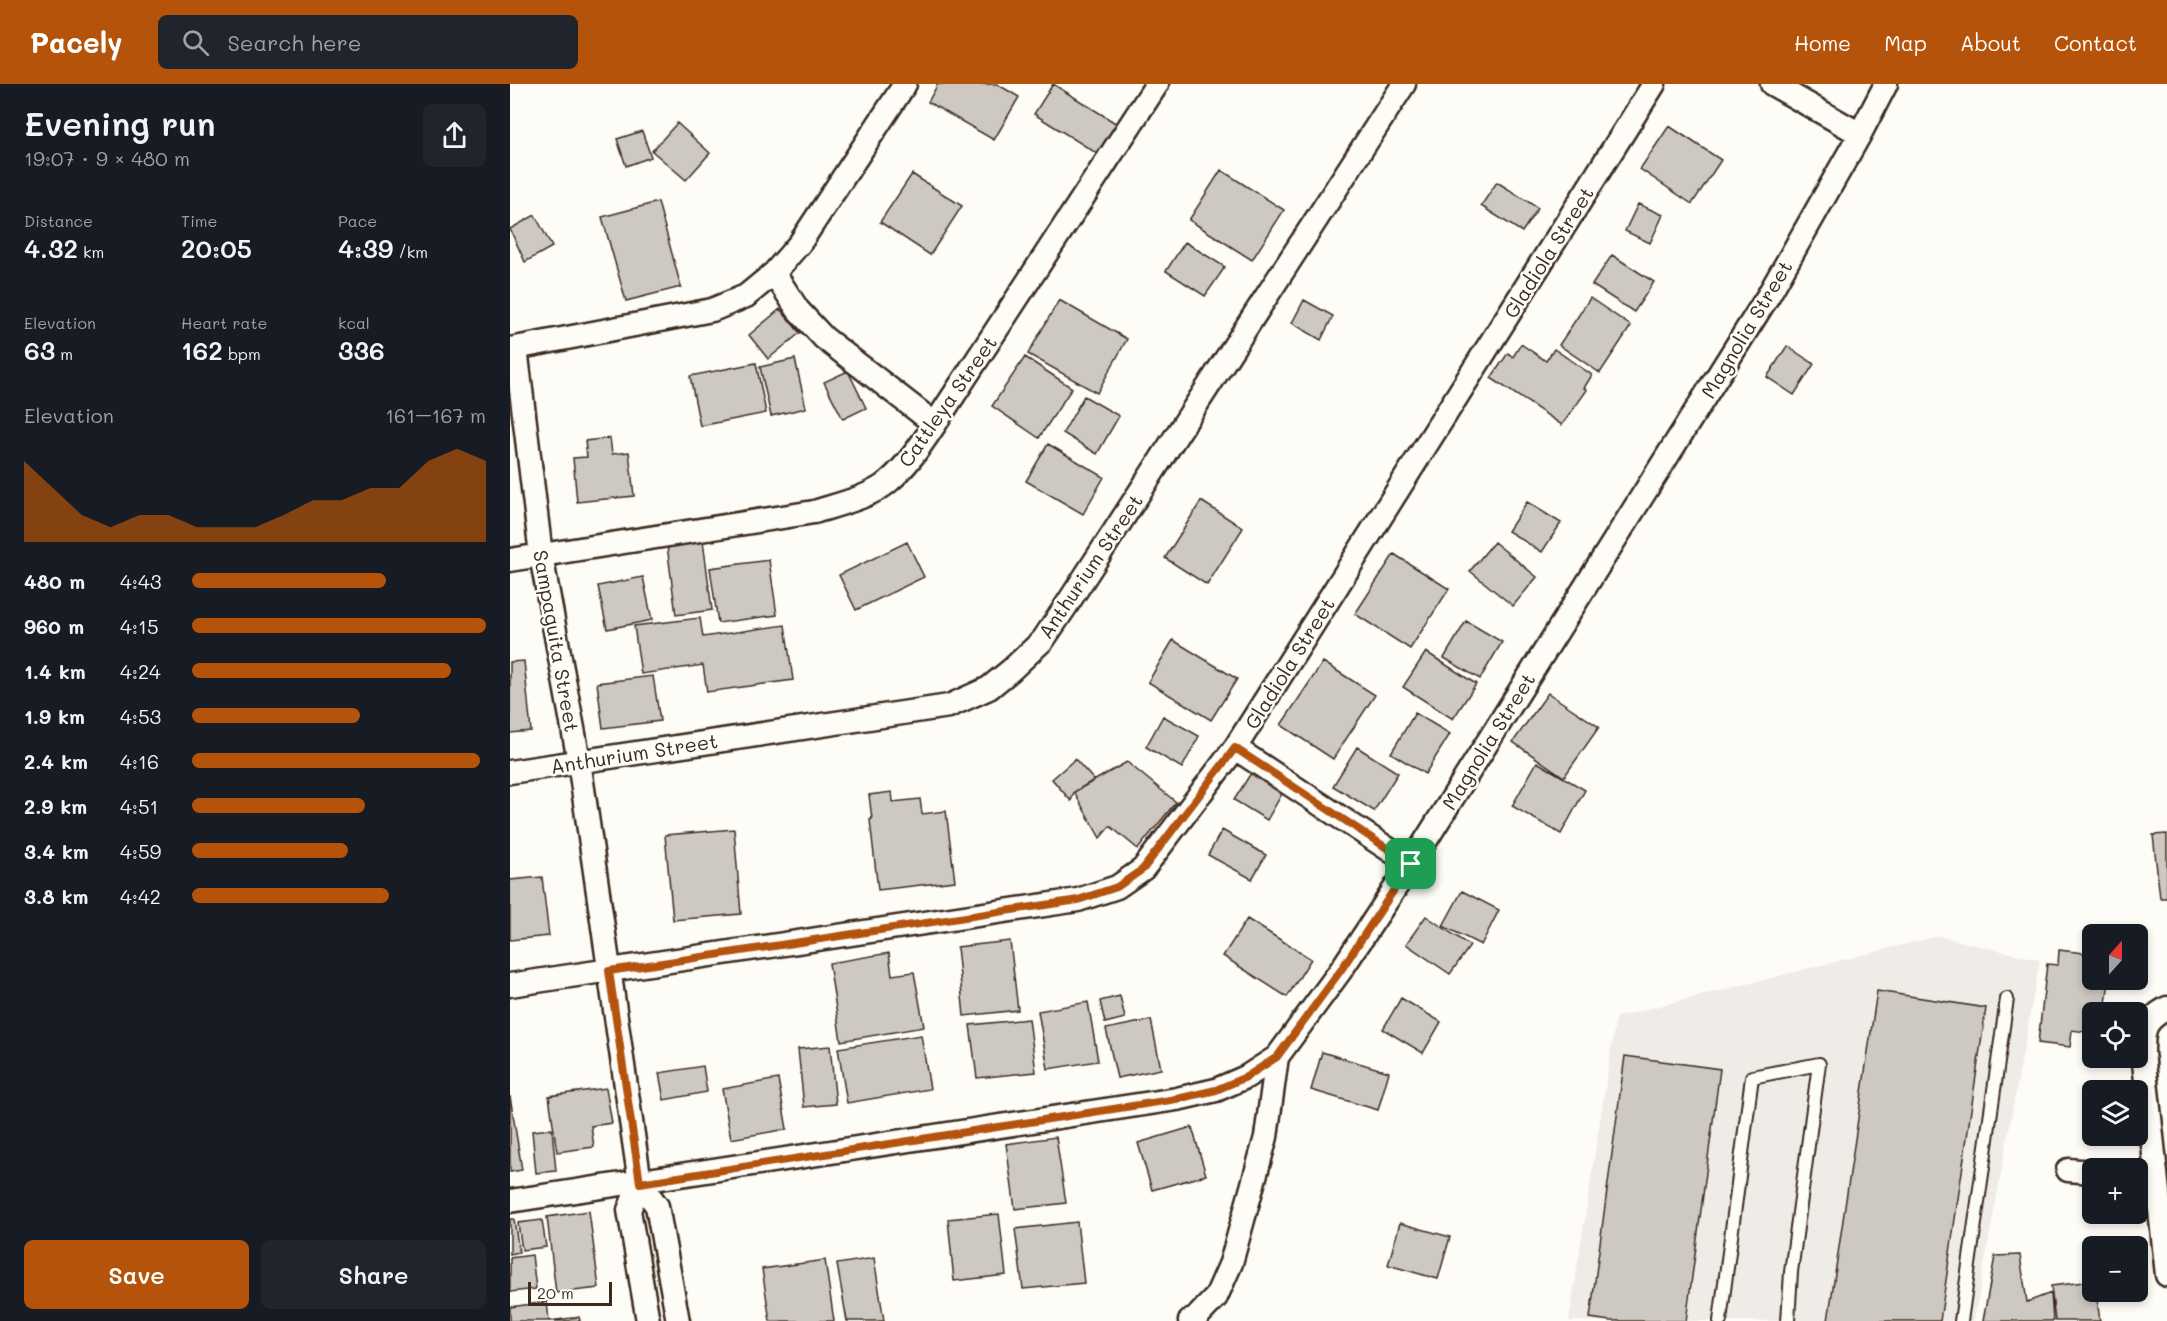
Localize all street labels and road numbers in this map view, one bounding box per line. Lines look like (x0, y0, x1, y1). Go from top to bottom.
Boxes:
street label: Gladiola Street (1497, 181, 1599, 323)
street label: Magnolia Street (1695, 255, 1797, 403)
street label: Cattleya Street (892, 330, 1002, 472)
street label: Anthurium Street (1032, 489, 1148, 643)
street label: Sampaguita Street (528, 548, 586, 734)
street label: Gladiola Street (1238, 592, 1340, 734)
street label: Magnolia Street (1435, 668, 1541, 814)
street label: Anthurium Street (548, 727, 720, 779)

